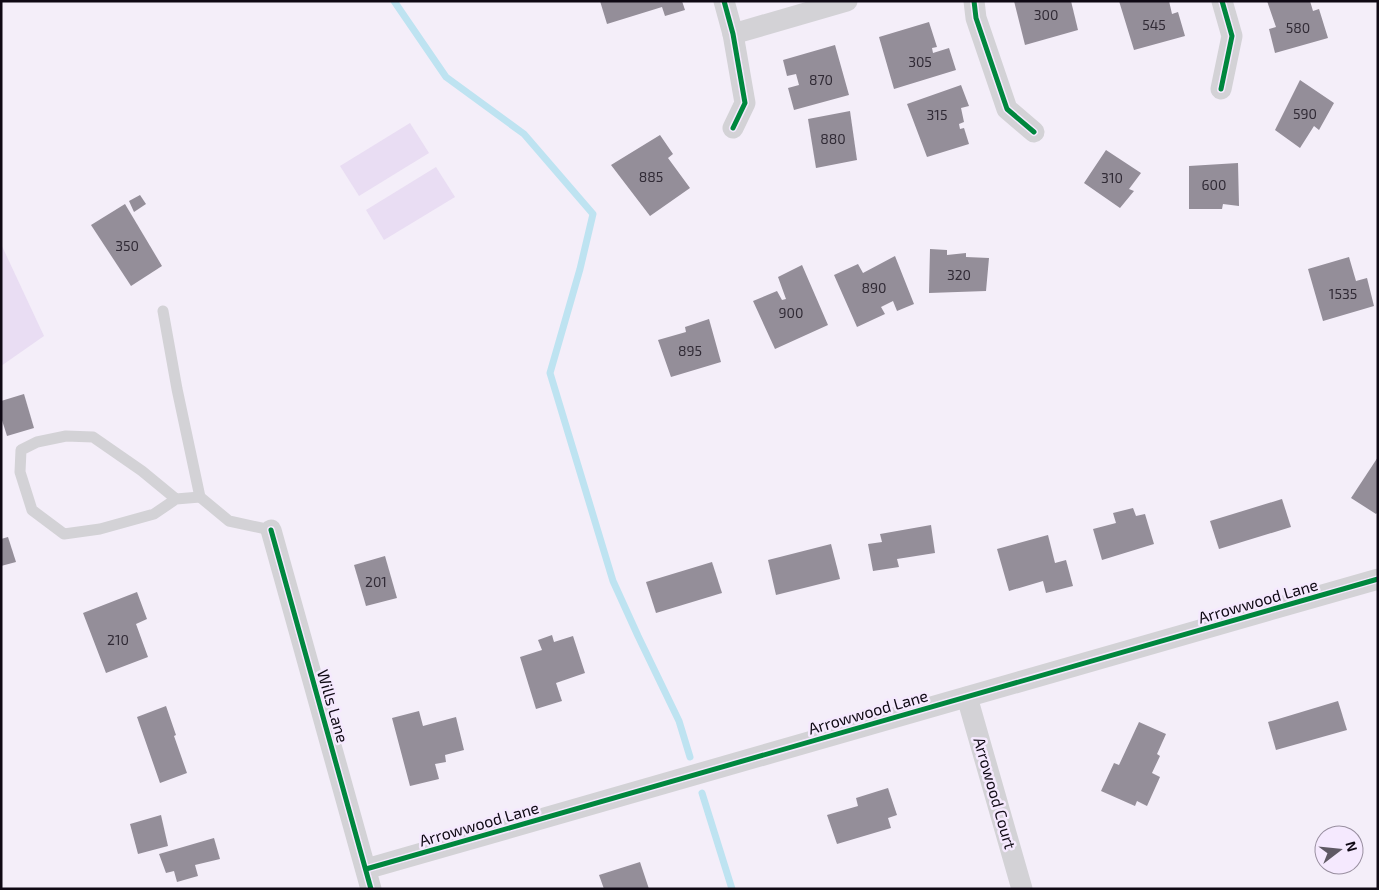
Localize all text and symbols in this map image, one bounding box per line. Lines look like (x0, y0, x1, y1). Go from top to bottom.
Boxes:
house number: 300 (1034, 6, 1058, 23)
house number: 545 (1142, 16, 1166, 33)
house number: 580 (1286, 19, 1310, 36)
house number: 305 (908, 53, 932, 70)
house number: 870 (809, 71, 833, 88)
house number: 590 (1293, 105, 1317, 122)
house number: 315 (927, 106, 947, 123)
house number: 880 (820, 130, 846, 147)
house number: 885 (639, 168, 663, 185)
house number: 310 (1101, 169, 1123, 186)
house number: 600 (1202, 176, 1226, 193)
house number: 350 (115, 237, 139, 254)
house number: 320 (947, 266, 971, 283)
house number: 890 (862, 279, 886, 296)
house number: 1535 (1329, 285, 1357, 302)
house number: 900 (779, 304, 803, 321)
house number: 895 (678, 342, 702, 359)
house number: 201 (365, 573, 387, 590)
street label: Arrowwood Lane (1196, 574, 1320, 627)
house number: 210 (107, 631, 129, 648)
street label: Wills Lane (314, 667, 353, 745)
street label: Arrowwood Lane (806, 685, 930, 738)
street label: Arrowood Court (970, 735, 1021, 851)
street label: Arrowwood Lane (417, 797, 541, 850)
north arrow (1314, 825, 1364, 875)
text: N (1342, 839, 1362, 853)

